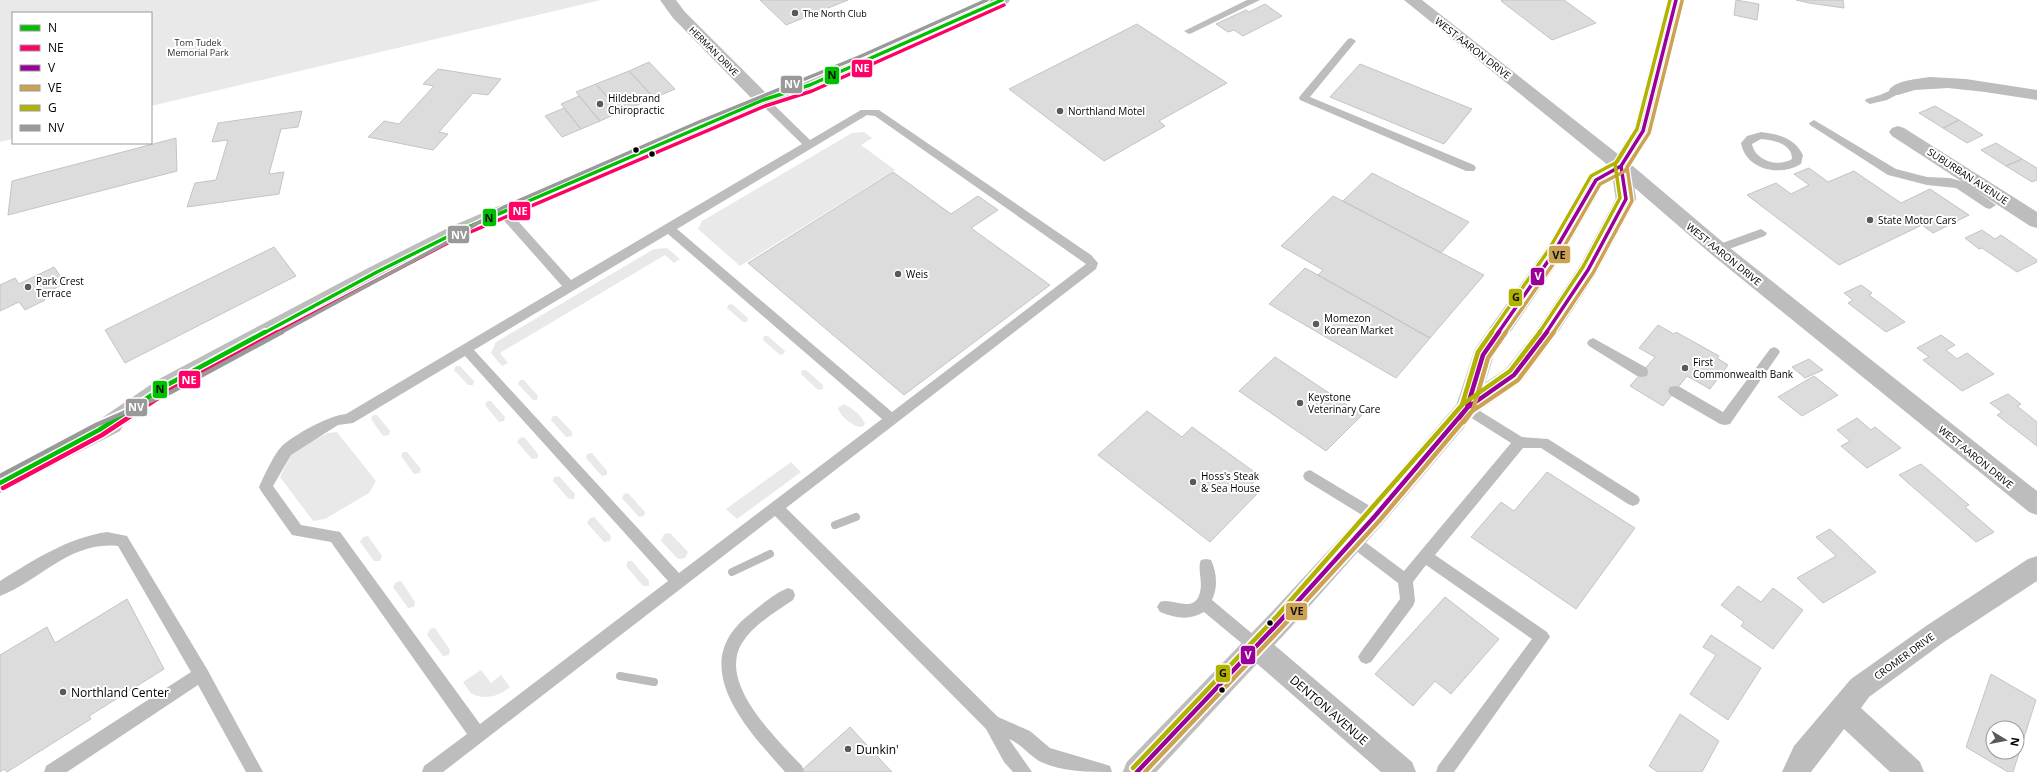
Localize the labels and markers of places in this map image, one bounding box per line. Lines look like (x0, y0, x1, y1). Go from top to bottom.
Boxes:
place label: The North Club (803, 7, 867, 20)
marker: The North Club (790, 8, 800, 18)
place label: Hildebrand Chiropractic (608, 91, 665, 117)
marker: Hildebrand Chiropractic (595, 99, 605, 109)
place label: Northland Motel (1068, 104, 1145, 118)
marker: Northland Motel (1055, 106, 1065, 116)
unlabelled marker (631, 145, 641, 155)
unlabelled marker (647, 149, 657, 159)
place label: State Motor Cars (1878, 213, 1957, 227)
marker: State Motor Cars (1865, 215, 1875, 225)
place label: Weis (906, 267, 928, 281)
marker: Weis (893, 269, 903, 279)
place label: Park Crest Terrace (36, 274, 84, 300)
marker: Park Crest Terrace (23, 282, 33, 292)
place label: Momezon Korean Market (1324, 311, 1394, 337)
marker: Momezon Korean Market (1311, 319, 1321, 329)
place label: First Commonwealth Bank (1693, 355, 1794, 381)
marker: First Commonwealth Bank (1680, 363, 1690, 373)
place label: Keystone Veterinary Care (1308, 390, 1381, 416)
marker: Keystone Veterinary Care (1295, 398, 1305, 408)
place label: Hoss's Steak & Sea House (1201, 469, 1260, 495)
marker: Hoss's Steak & Sea House (1188, 477, 1198, 487)
unlabelled marker (1265, 618, 1275, 628)
place label: Northland Center (71, 684, 169, 701)
unlabelled marker (1217, 685, 1227, 695)
marker: Northland Center (58, 687, 68, 697)
place label: Dunkin' (856, 741, 899, 758)
marker: Dunkin' (843, 744, 853, 754)

